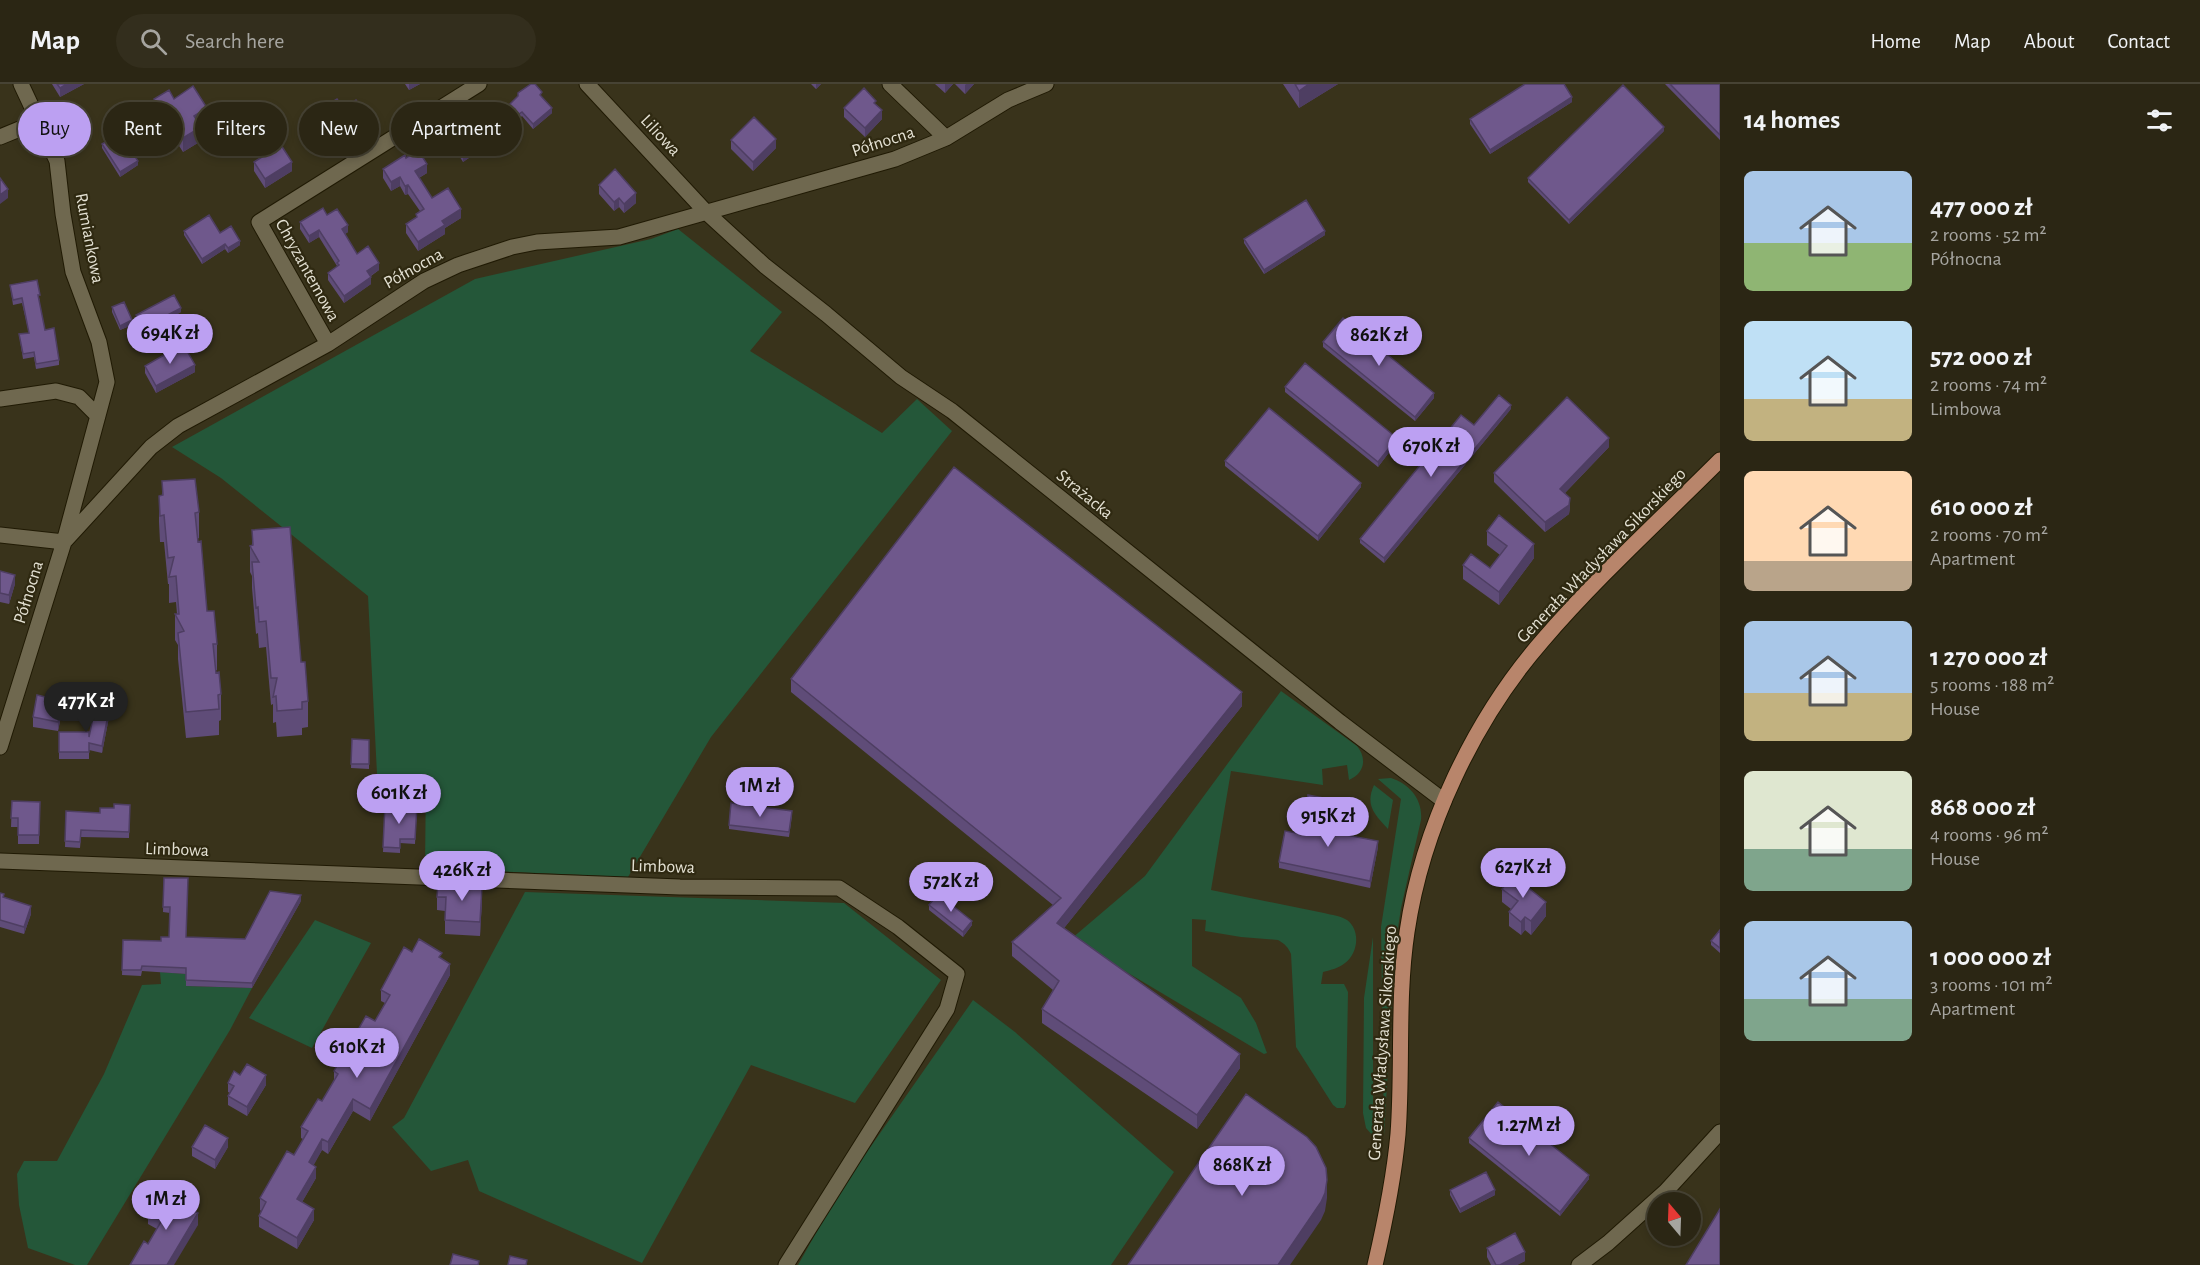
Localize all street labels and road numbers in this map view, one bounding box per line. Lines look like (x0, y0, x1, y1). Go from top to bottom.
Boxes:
street label: Liliowa (637, 111, 684, 160)
street label: Północna (850, 123, 917, 160)
street label: Rumiankowa (71, 192, 107, 285)
street label: Chryzantemowa (272, 216, 343, 325)
street label: Północna (381, 245, 446, 292)
street label: Generała Władysława Sikorskiego (1514, 465, 1690, 646)
street label: Strażacka (1053, 467, 1116, 523)
street label: Północna (11, 559, 47, 626)
street label: Limbowa (145, 840, 209, 860)
street label: Limbowa (631, 857, 695, 877)
street label: Generała Władysława Sikorskiego (1366, 925, 1400, 1161)

